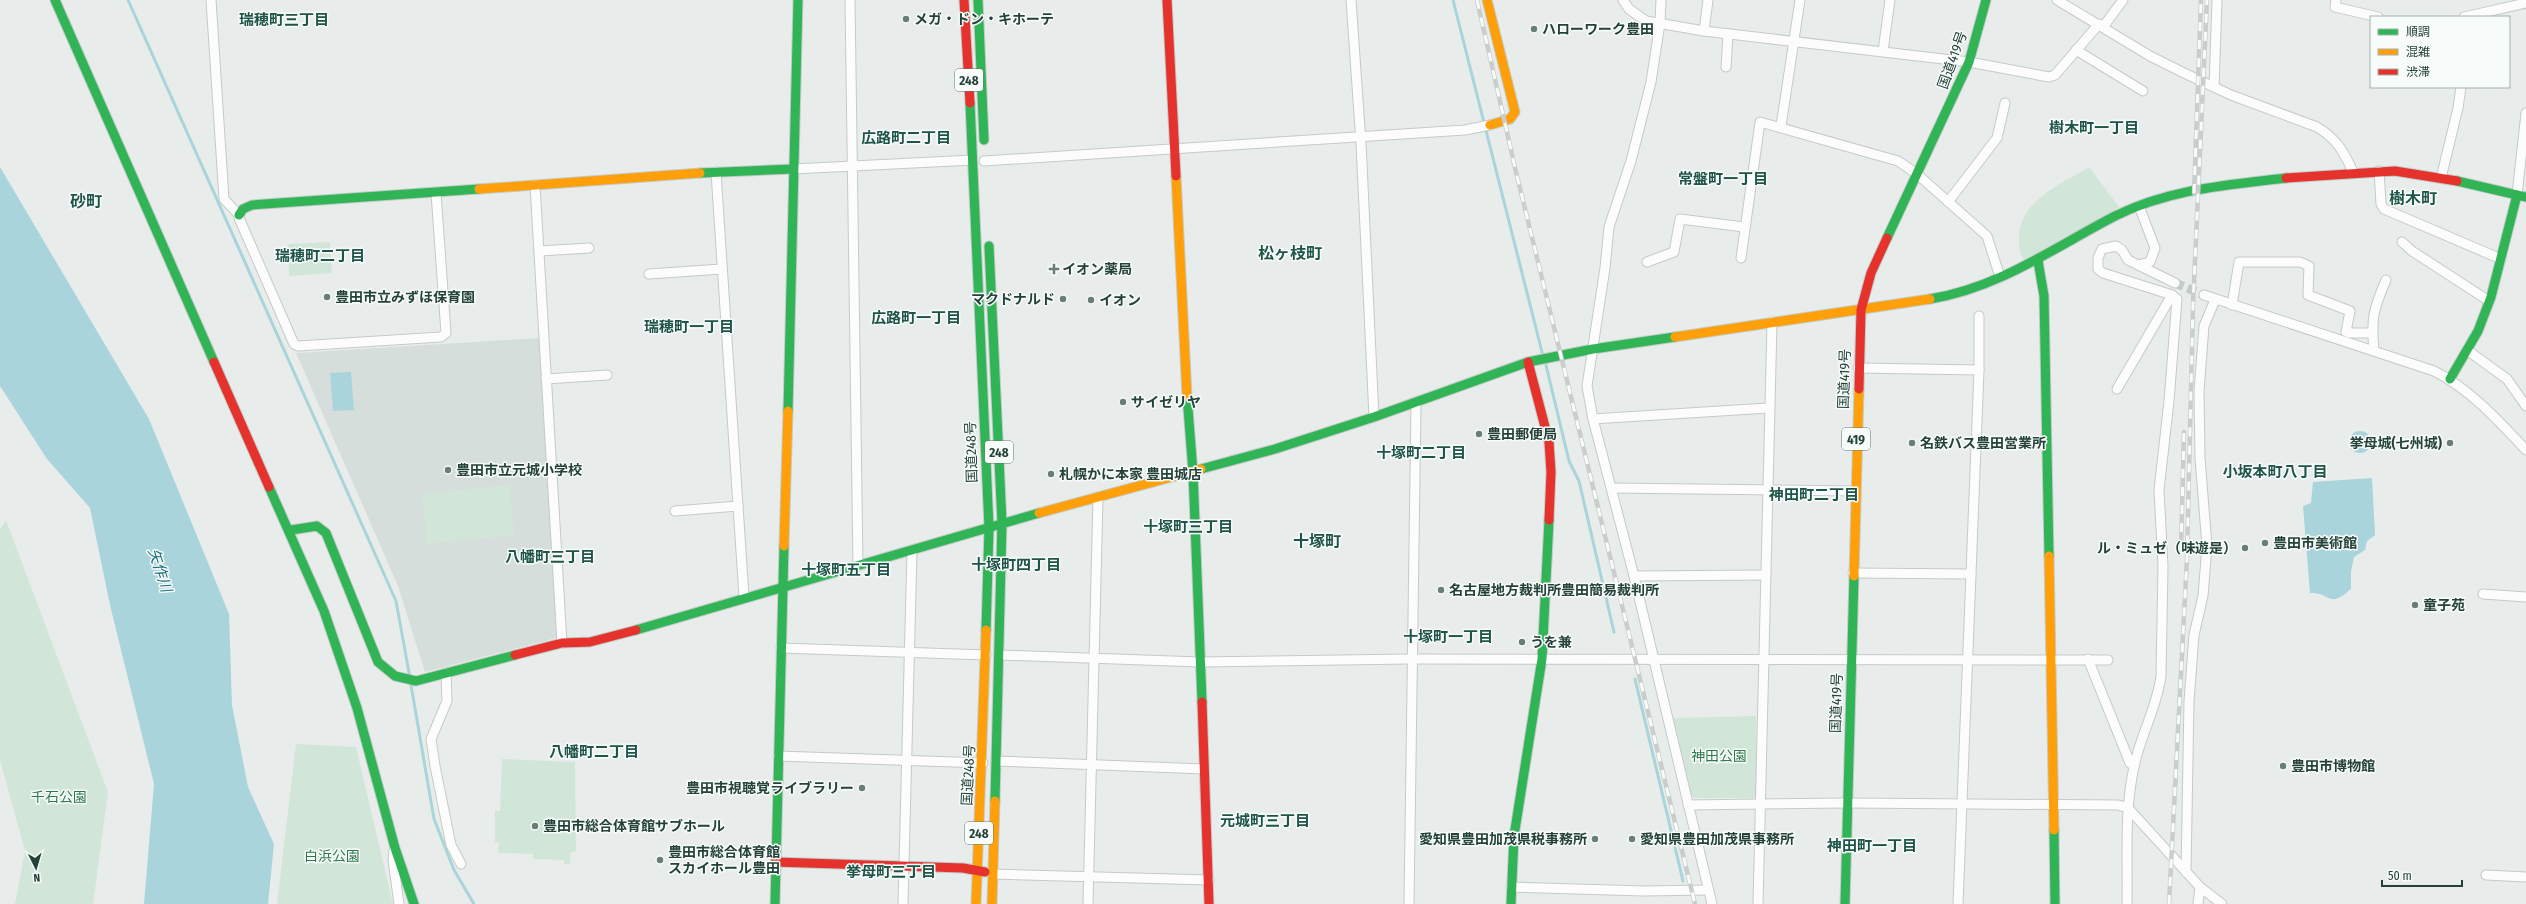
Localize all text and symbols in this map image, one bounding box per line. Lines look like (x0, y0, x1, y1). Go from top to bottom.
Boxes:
district label: 瑞穂町三丁目 (239, 11, 329, 29)
place label: メガ・ドン・キホーテ (914, 11, 1054, 28)
marker: メガ・ドン・キホーテ (901, 14, 911, 24)
legend (2370, 16, 2510, 88)
place label: ハローワーク豊田 (1542, 21, 1654, 38)
marker: ハローワーク豊田 (1529, 24, 1539, 34)
text: 順調 (2406, 25, 2430, 39)
street label: 国道419号 (1934, 29, 1971, 91)
text: 混雑 (2406, 45, 2430, 59)
text: 渋滞 (2406, 65, 2430, 79)
road number: 248 (955, 69, 983, 91)
district label: 樹木町一丁目 (2049, 119, 2139, 137)
district label: 広路町二丁目 (861, 129, 951, 147)
district label: 常盤町一丁目 (1678, 170, 1768, 188)
district label: 樹木町 (2389, 189, 2437, 208)
district label: 砂町 (70, 192, 102, 211)
district label: 松ヶ枝町 (1258, 244, 1322, 263)
district label: 瑞穂町二丁目 (275, 247, 365, 265)
place label: イオン薬局 (1062, 261, 1132, 278)
marker: イオン薬局 (1049, 264, 1059, 274)
place label: 豊田市立みずほ保育園 (335, 289, 475, 306)
place label: マクドナルド (971, 291, 1055, 308)
marker: 豊田市立みずほ保育園 (322, 292, 332, 302)
place label: イオン (1099, 292, 1141, 309)
marker: マクドナルド (1058, 294, 1068, 304)
marker: イオン (1086, 295, 1096, 305)
district label: 広路町一丁目 (871, 309, 961, 327)
district label: 瑞穂町一丁目 (644, 318, 734, 336)
street label: 国道419号 (1835, 349, 1854, 409)
place label: サイゼリヤ (1131, 394, 1201, 411)
marker: サイゼリヤ (1118, 397, 1128, 407)
street label: 国道248号 (962, 421, 981, 483)
place label: 豊田郵便局 (1487, 426, 1557, 443)
road number: 419 (1842, 428, 1870, 450)
marker: 豊田郵便局 (1474, 429, 1484, 439)
place label: 名鉄バス豊田営業所 (1920, 435, 2046, 452)
place label: 挙母城(七州城) (2350, 435, 2442, 452)
marker: 名鉄バス豊田営業所 (1907, 438, 1917, 448)
marker: 挙母城(七州城) (2445, 438, 2455, 448)
road number: 248 (985, 441, 1013, 463)
district label: 十塚町二丁目 (1376, 444, 1466, 462)
place label: 豊田市立元城小学校 (456, 462, 582, 479)
district label: 小坂本町八丁目 (2222, 463, 2328, 481)
marker: 豊田市立元城小学校 (443, 465, 453, 475)
place label: 札幌かに本家 豊田城店 (1059, 466, 1202, 483)
marker: 札幌かに本家 豊田城店 (1046, 469, 1056, 479)
district label: 神田町二丁目 (1768, 486, 1859, 504)
district label: 十塚町三丁目 (1143, 518, 1233, 536)
district label: 十塚町 (1293, 532, 1341, 551)
place label: 豊田市美術館 (2273, 535, 2357, 552)
marker: 豊田市美術館 (2260, 538, 2270, 548)
place label: ル・ミュゼ（味遊是） (2097, 540, 2237, 557)
marker: ル・ミュゼ（味遊是） (2240, 543, 2250, 553)
water label: 矢作川 (144, 546, 176, 596)
district label: 八幡町三丁目 (505, 548, 595, 566)
district label: 十塚町四丁目 (971, 556, 1061, 574)
district label: 十塚町五丁目 (801, 561, 891, 579)
place label: 名古屋地方裁判所豊田簡易裁判所 (1449, 582, 1659, 599)
marker: 名古屋地方裁判所豊田簡易裁判所 (1436, 585, 1446, 595)
place label: 童子苑 (2423, 597, 2465, 614)
marker: 童子苑 (2410, 600, 2420, 610)
district label: 十塚町一丁目 (1403, 628, 1493, 646)
place label: うを兼 (1530, 634, 1572, 651)
marker: うを兼 (1517, 637, 1527, 647)
street label: 国道419号 (1827, 673, 1846, 733)
district label: 八幡町二丁目 (549, 743, 639, 761)
street label: 国道248号 (958, 744, 979, 806)
park label: 神田公園 (1691, 748, 1747, 765)
place label: 豊田市博物館 (2291, 758, 2375, 775)
marker: 豊田市博物館 (2278, 761, 2288, 771)
place label: 豊田市視聴覚ライブラリー (686, 780, 854, 797)
marker: 豊田市視聴覚ライブラリー (857, 783, 867, 793)
park label: 千石公園 (31, 789, 87, 806)
district label: 元城町三丁目 (1220, 812, 1310, 830)
place label: 豊田市総合体育館サブホール (543, 818, 725, 835)
marker: 豊田市総合体育館サブホール (530, 821, 540, 831)
road number: 248 (965, 822, 993, 844)
place label: 愛知県豊田加茂県税事務所 (1419, 831, 1587, 848)
place label: 愛知県豊田加茂県事務所 (1640, 831, 1794, 848)
marker: 愛知県豊田加茂県税事務所 (1590, 834, 1600, 844)
marker: 愛知県豊田加茂県事務所 (1627, 834, 1637, 844)
district label: 神田町一丁目 (1826, 837, 1917, 855)
place label: 豊田市総合体育館 スカイホール豊田 (668, 844, 780, 877)
north arrow (16, 848, 56, 888)
park label: 白浜公園 (304, 848, 360, 865)
marker: 豊田市総合体育館 スカイホール豊田 (655, 855, 665, 865)
scale bar (2382, 862, 2462, 888)
district label: 挙母町三丁目 (846, 863, 936, 881)
text: 50 m (2388, 869, 2412, 883)
text: N (33, 871, 41, 884)

